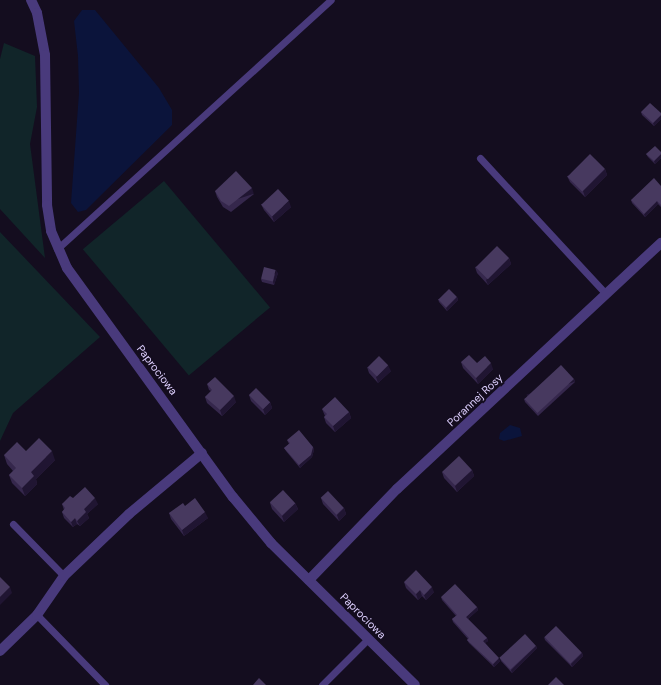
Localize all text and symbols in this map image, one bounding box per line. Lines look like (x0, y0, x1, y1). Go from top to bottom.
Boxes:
street label: Paprociowa (134, 343, 180, 397)
street label: Porannej Rosy (444, 371, 506, 429)
street label: Paprociowa (338, 591, 388, 641)

